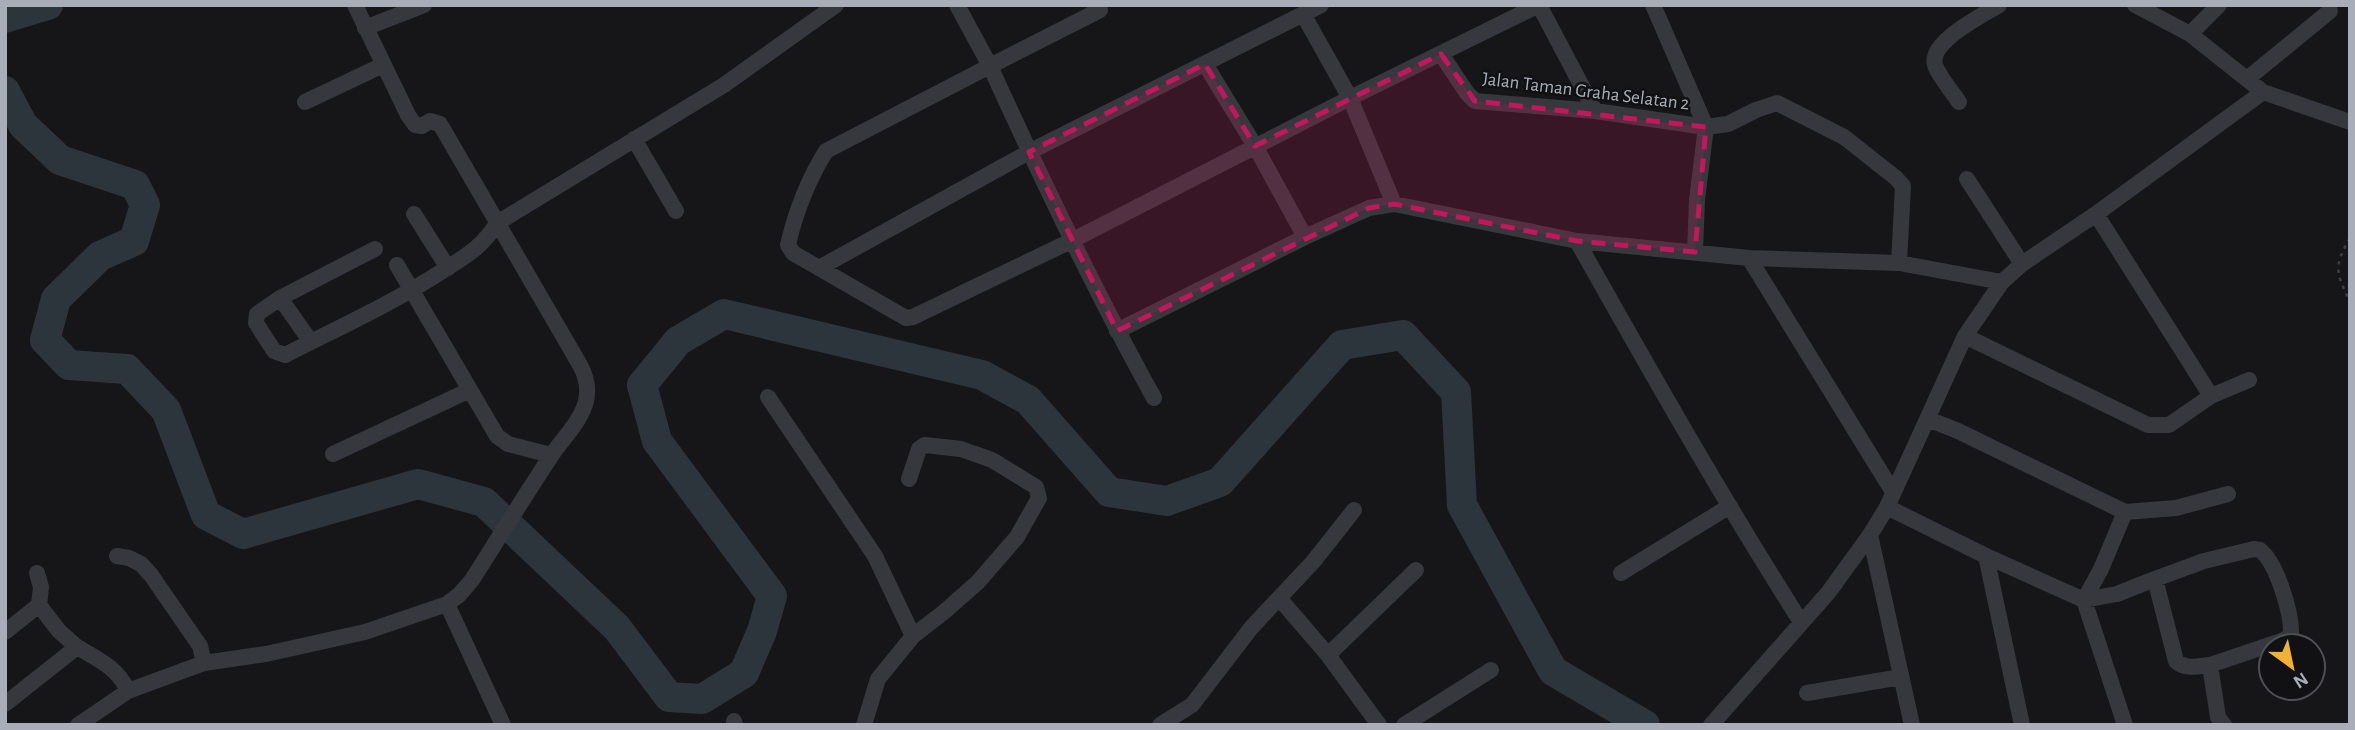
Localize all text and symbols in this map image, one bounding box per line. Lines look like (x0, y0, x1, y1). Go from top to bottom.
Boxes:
street label: Jalan Taman Graha Selatan 2 (1481, 69, 1691, 114)
north arrow (2257, 632, 2327, 702)
text: N (2290, 668, 2311, 692)

